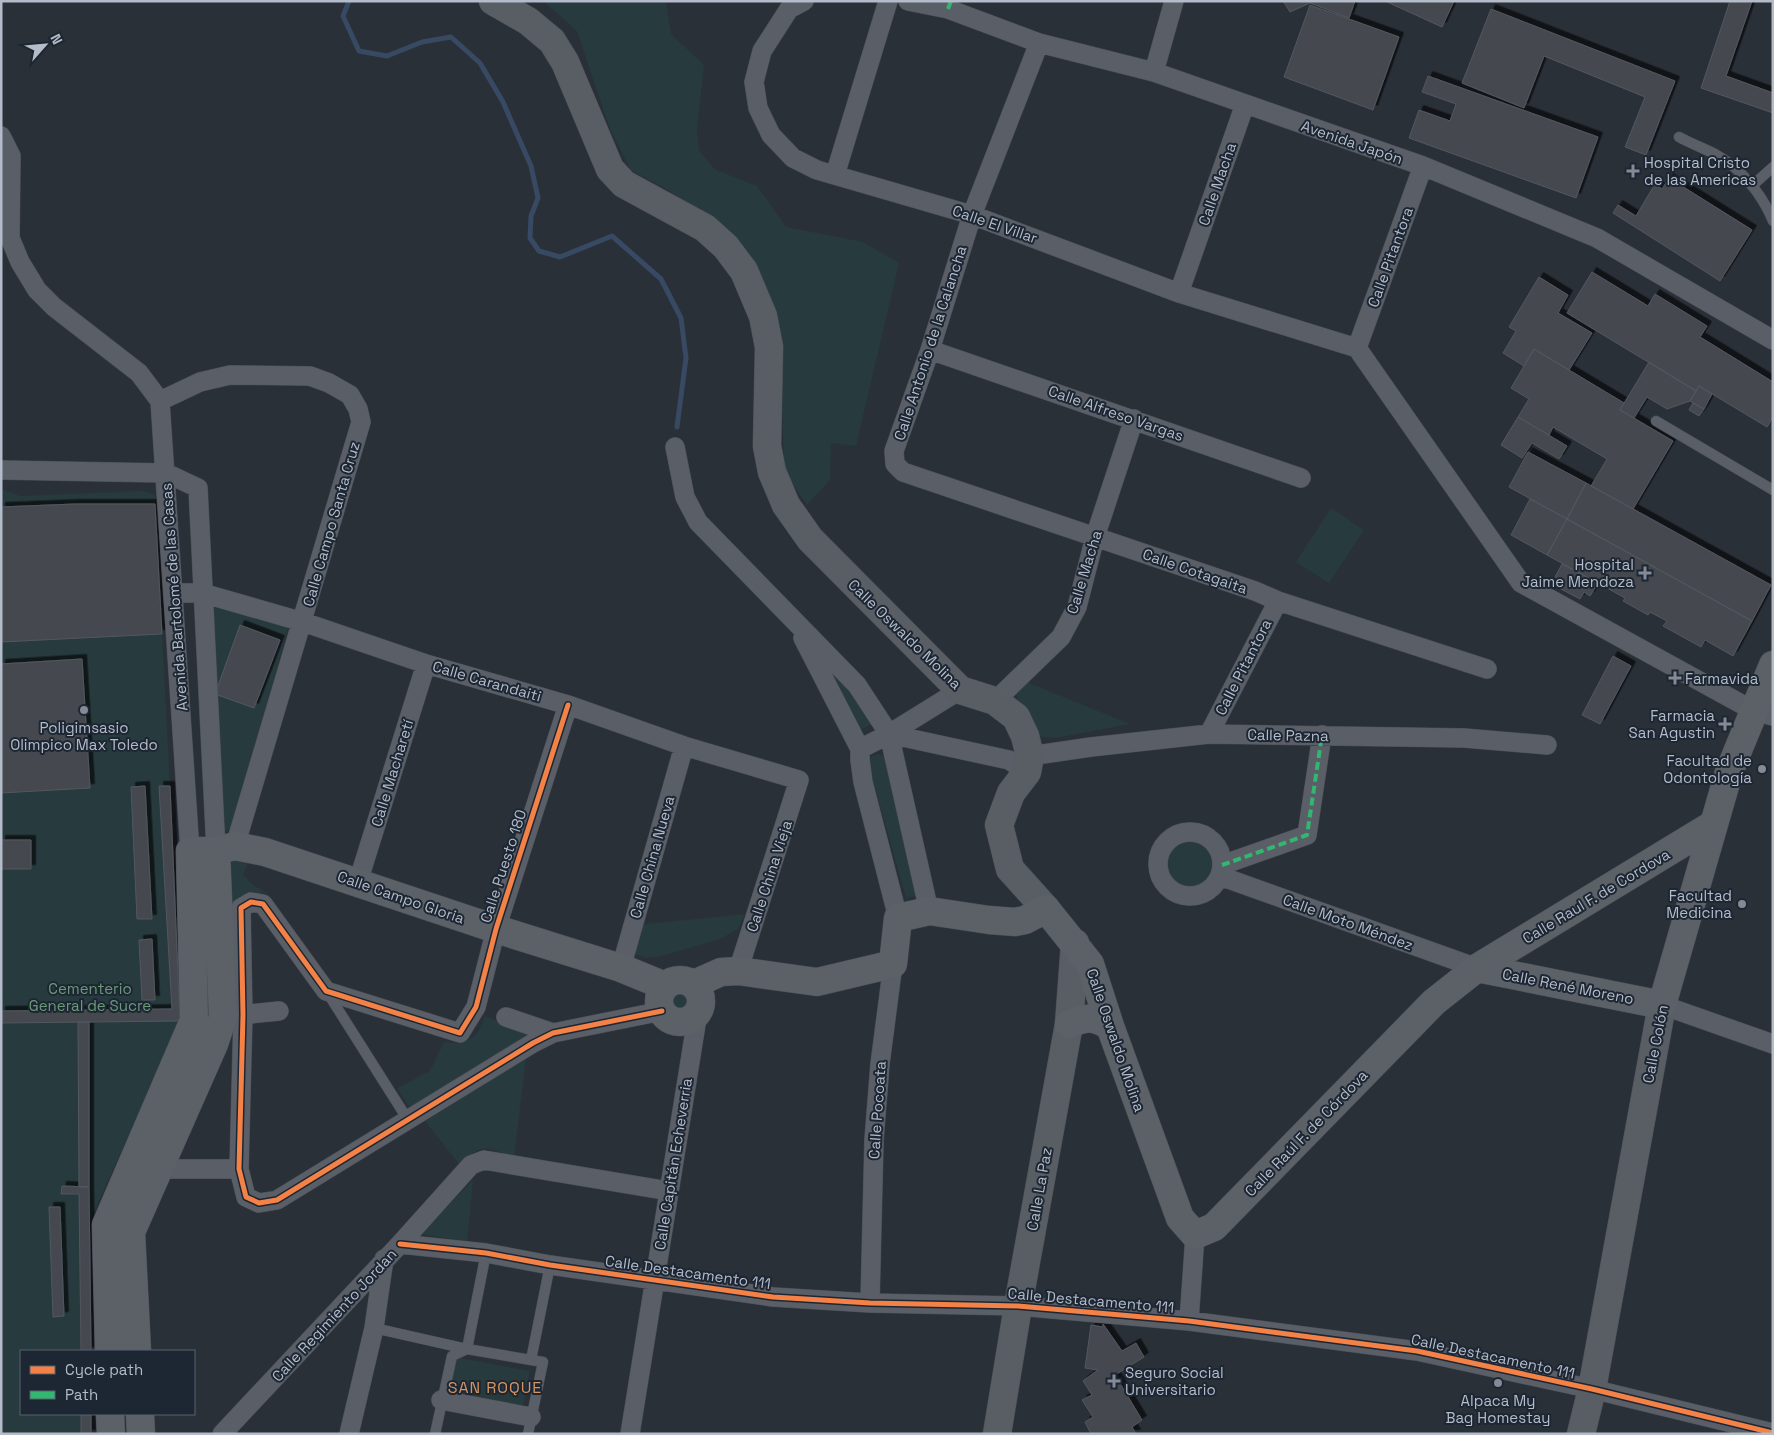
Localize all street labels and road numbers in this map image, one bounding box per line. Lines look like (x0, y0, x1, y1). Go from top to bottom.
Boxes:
street label: Avenida Japón (1299, 116, 1405, 168)
street label: Calle Macha (1194, 140, 1240, 228)
street label: Calle El Villar (950, 201, 1040, 248)
street label: Calle Pitantora (1363, 204, 1417, 310)
street label: Calle Antonio de la Calancha (890, 243, 971, 443)
street label: Calle Alfreso Vargas (1046, 381, 1186, 445)
street label: Calle Campo Santa Cruz (298, 439, 364, 609)
street label: Avenida Bartolomé de las Casas (157, 482, 191, 712)
street label: Calle Macha (1062, 527, 1106, 616)
street label: Calle Cotagaita (1140, 544, 1250, 598)
street label: Calle Oswaldo Molina (844, 575, 966, 693)
street label: Calle Pitantora (1211, 615, 1276, 718)
street label: Calle Carandaiti (430, 656, 544, 706)
street label: Calle Macharetí (367, 717, 417, 829)
street label: Calle Pazna (1247, 725, 1329, 745)
street label: Calle China Nueva (625, 793, 679, 921)
street label: Calle Puesto 180 (476, 807, 530, 925)
street label: Calle China Vieja (742, 817, 796, 934)
street label: Calle Raul F. de Cordova (1519, 844, 1674, 948)
street label: Calle Campo Gloria (335, 866, 467, 928)
street label: Calle Moto Méndez (1280, 890, 1416, 954)
street label: Calle René Moreno (1501, 964, 1635, 1008)
street label: Calle Oswaldo Molina (1083, 966, 1150, 1115)
street label: Calle Colón (1638, 1003, 1672, 1085)
street label: Calle Pocoata (864, 1060, 890, 1160)
street label: Calle Raúl F. de Córdova (1241, 1065, 1372, 1200)
street label: Calle Capitán Echeverria (650, 1076, 696, 1251)
street label: Calle La Paz (1022, 1146, 1056, 1232)
street label: Calle Regimiento Jordan (267, 1245, 401, 1385)
street label: Calle Destacamento 111 (604, 1251, 772, 1293)
street label: Calle Destacamento 111 (1007, 1283, 1175, 1317)
street label: Calle Destacamento 111 (1409, 1329, 1577, 1383)

